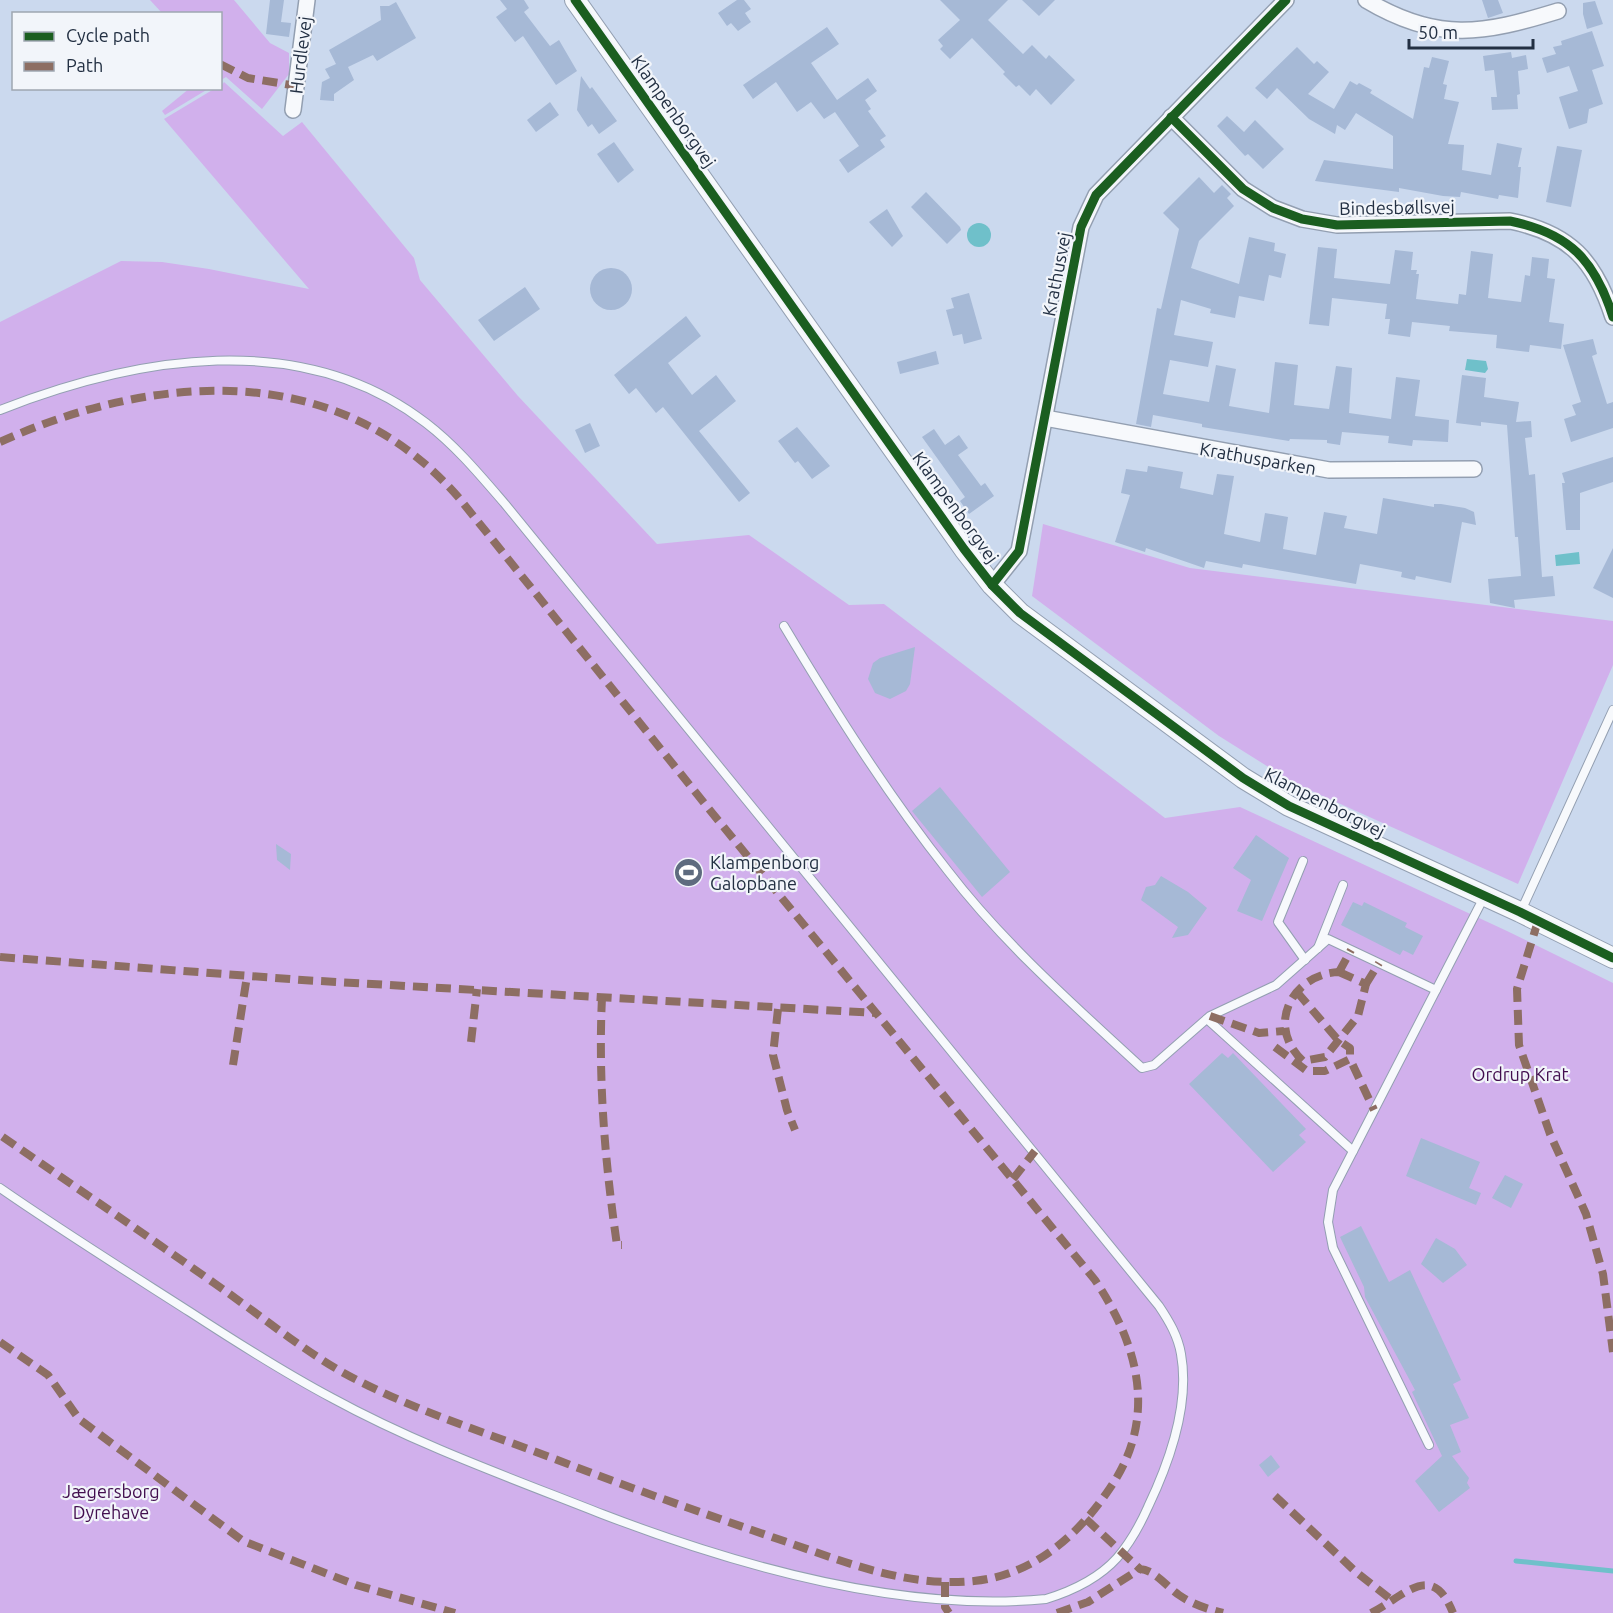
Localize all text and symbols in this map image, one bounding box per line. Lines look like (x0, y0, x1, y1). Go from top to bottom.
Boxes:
legend (12, 12, 222, 90)
scale bar (1409, 12, 1534, 50)
street label: Hurdlevej (285, 15, 315, 95)
text: 50 m (1418, 22, 1458, 42)
text: Cycle path (66, 25, 150, 45)
street label: Klampenborgvej (628, 51, 720, 171)
text: Path (66, 55, 103, 75)
street label: Bindesbøllsvej (1339, 196, 1455, 218)
street label: Krathusvej (1038, 230, 1074, 318)
street label: Krathusparken (1198, 438, 1318, 478)
street label: Klampenborgvej (909, 448, 1003, 566)
street label: Klampenborgvej (1261, 763, 1389, 841)
place label: Klampenborg Galopbane (710, 852, 819, 893)
sports icon: Klampenborg Galopbane (673, 856, 705, 888)
park label: Ordrup Krat (1471, 1064, 1569, 1084)
park label: Jægersborg Dyrehave (62, 1481, 160, 1522)

